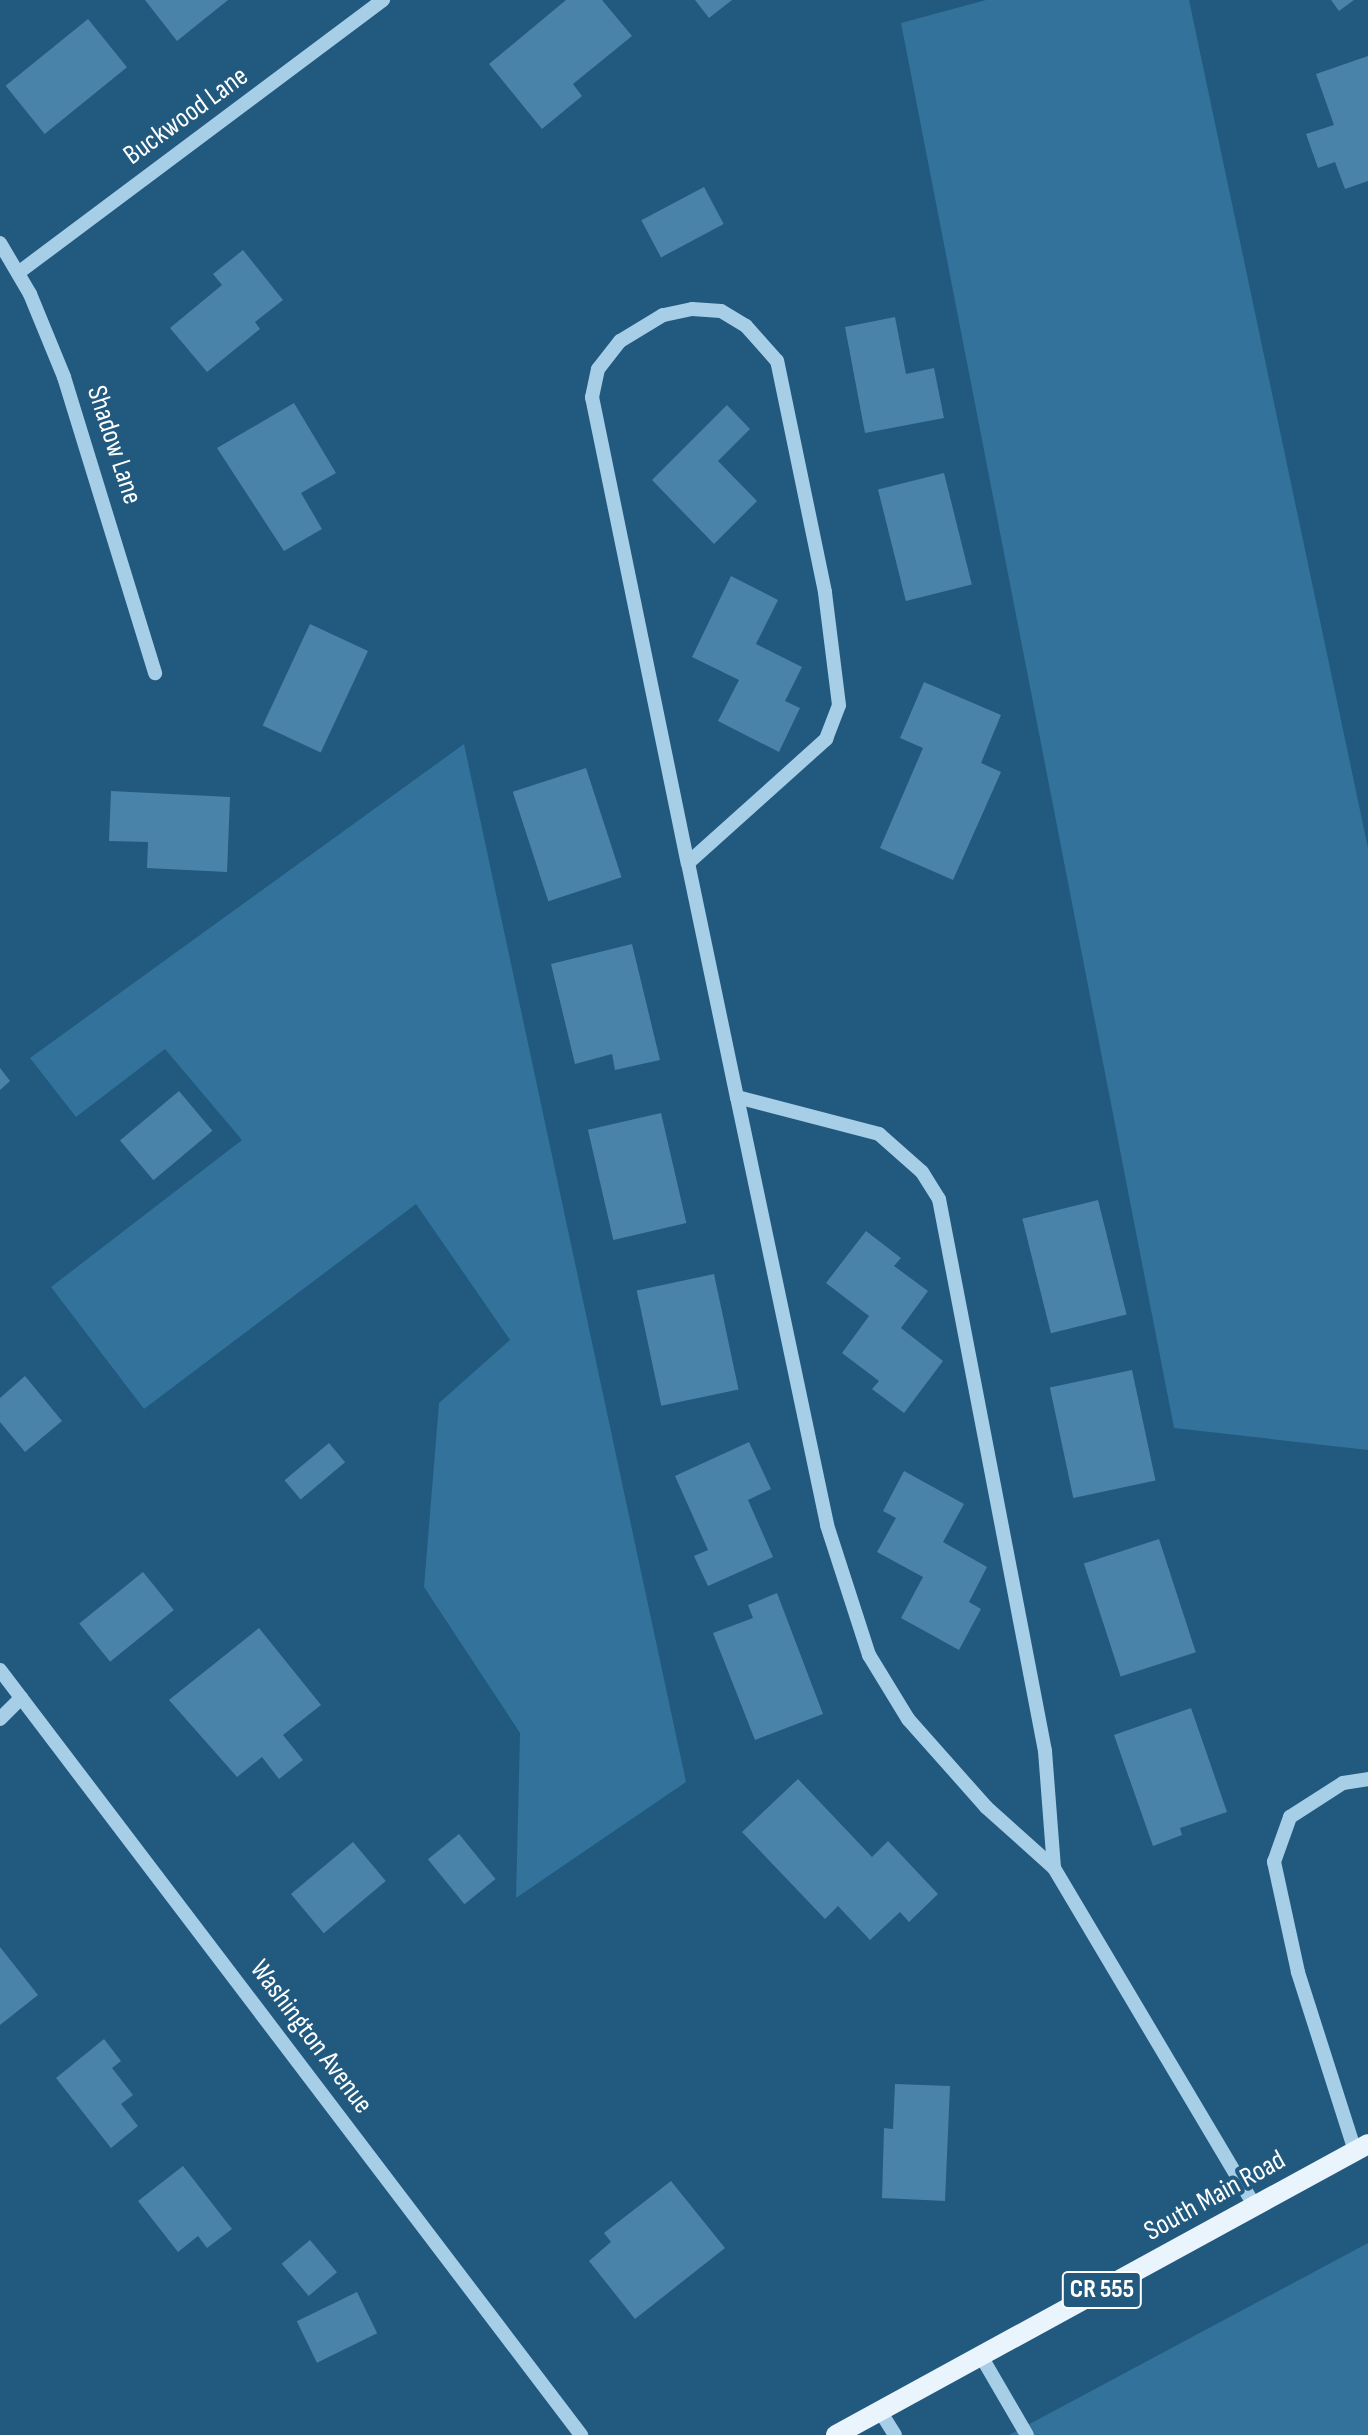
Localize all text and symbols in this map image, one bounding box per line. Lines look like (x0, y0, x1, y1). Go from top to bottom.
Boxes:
street label: Buckwood Lane (117, 60, 255, 172)
street label: Shadow Lane (79, 382, 149, 508)
street label: Washington Avenue (242, 1954, 380, 2120)
street label: South Main Road (1139, 2143, 1291, 2249)
road number: CR 555 (1060, 2268, 1144, 2312)

